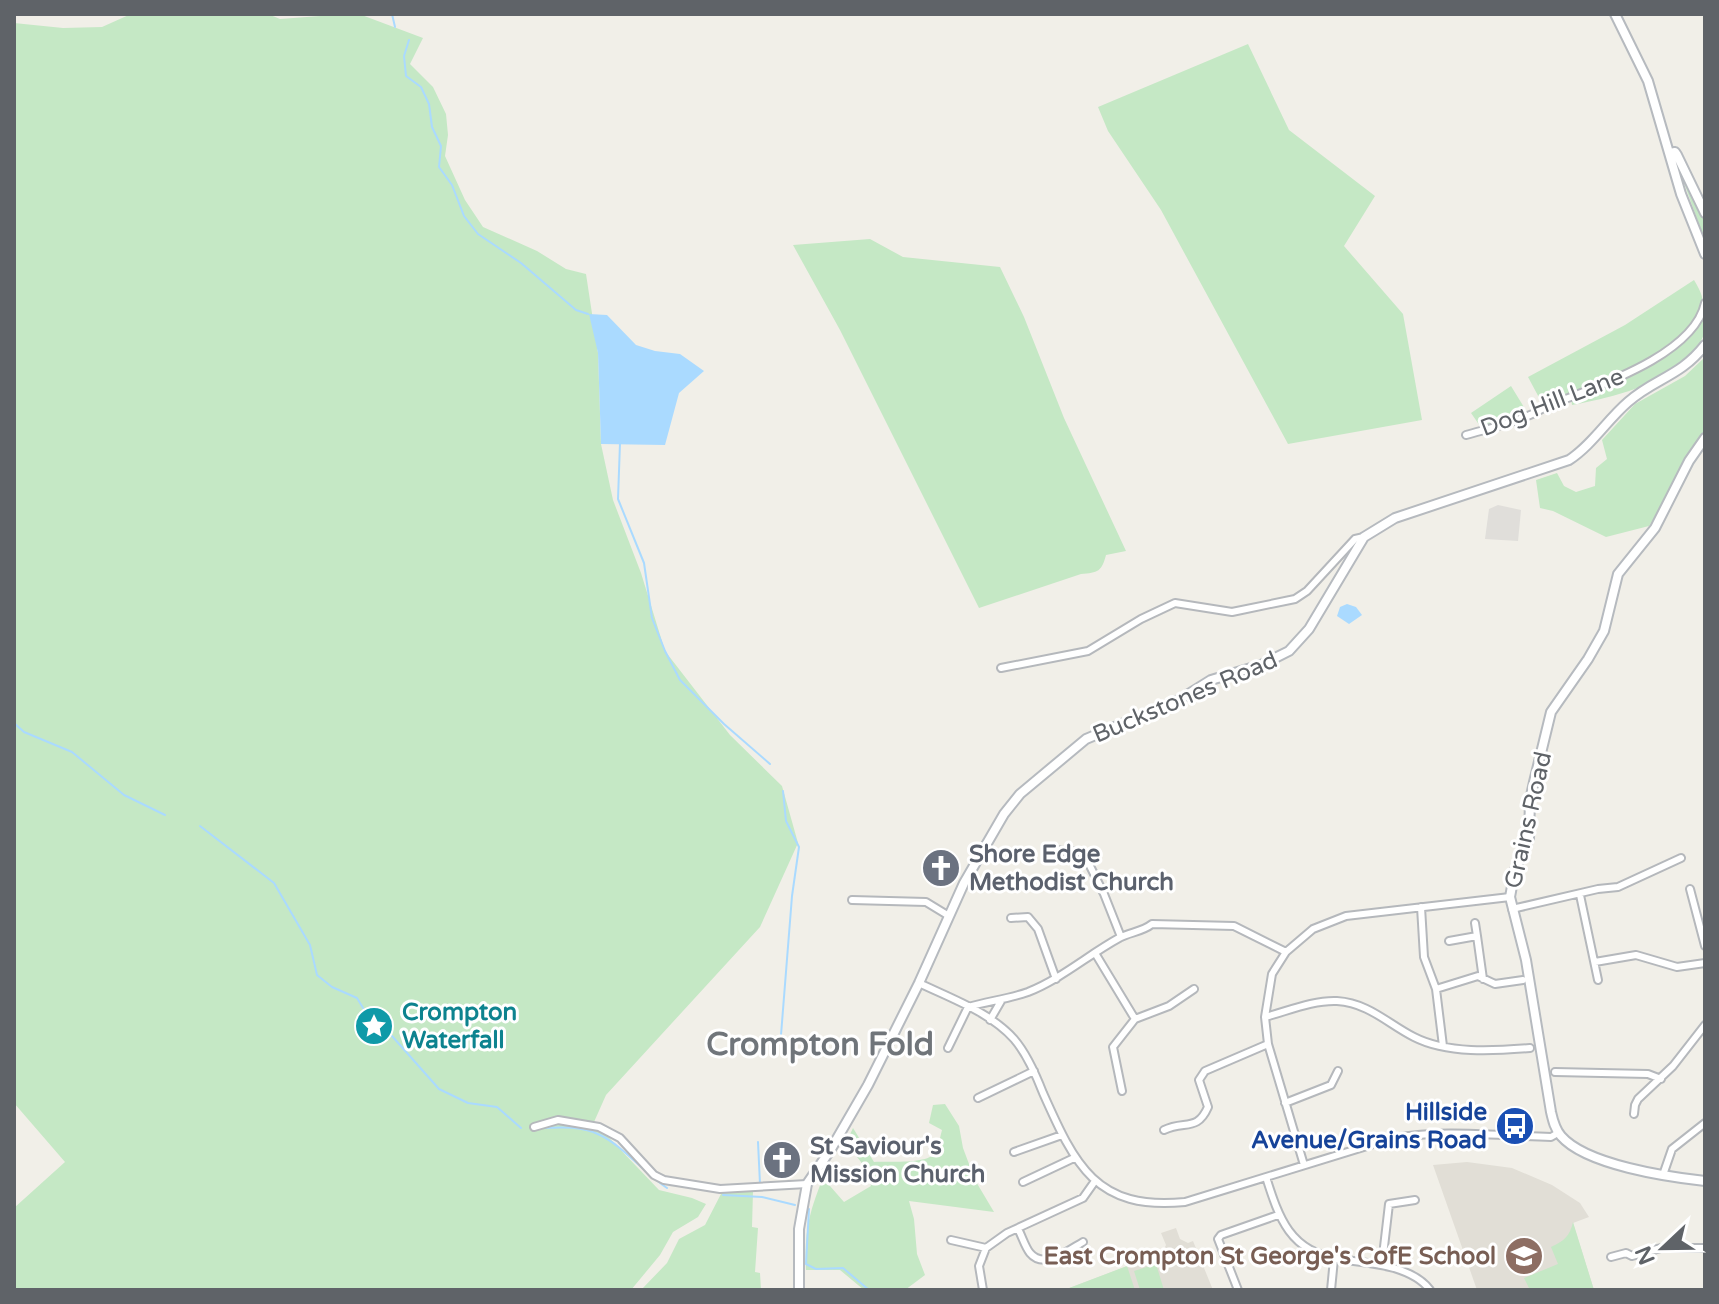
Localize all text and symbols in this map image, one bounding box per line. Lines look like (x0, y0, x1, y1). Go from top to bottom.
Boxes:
street label: Dog Hill Lane (1476, 362, 1628, 443)
street label: Buckstones Road (1088, 645, 1282, 750)
street label: Grains Road (1499, 749, 1558, 891)
place label: Shore Edge Methodist Church (969, 840, 1174, 897)
church icon: Shore Edge Methodist Church (920, 847, 962, 889)
place label: Crompton Waterfall (402, 998, 517, 1055)
place icon: Crompton Waterfall (353, 1005, 395, 1047)
district label: Crompton Fold (706, 1026, 934, 1064)
place label: Hillside Avenue/Grains Road (1251, 1098, 1487, 1155)
bus stop icon: Hillside Avenue/Grains Road (1494, 1105, 1536, 1147)
place label: St Saviour's Mission Church (810, 1132, 985, 1189)
church icon: St Saviour's Mission Church (761, 1139, 803, 1181)
north arrow (1623, 1208, 1703, 1288)
school or university icon: East Crompton St George's CofE School (1503, 1235, 1545, 1277)
place label: East Crompton St George's CofE School (1044, 1242, 1496, 1271)
text: N (1630, 1242, 1661, 1268)

